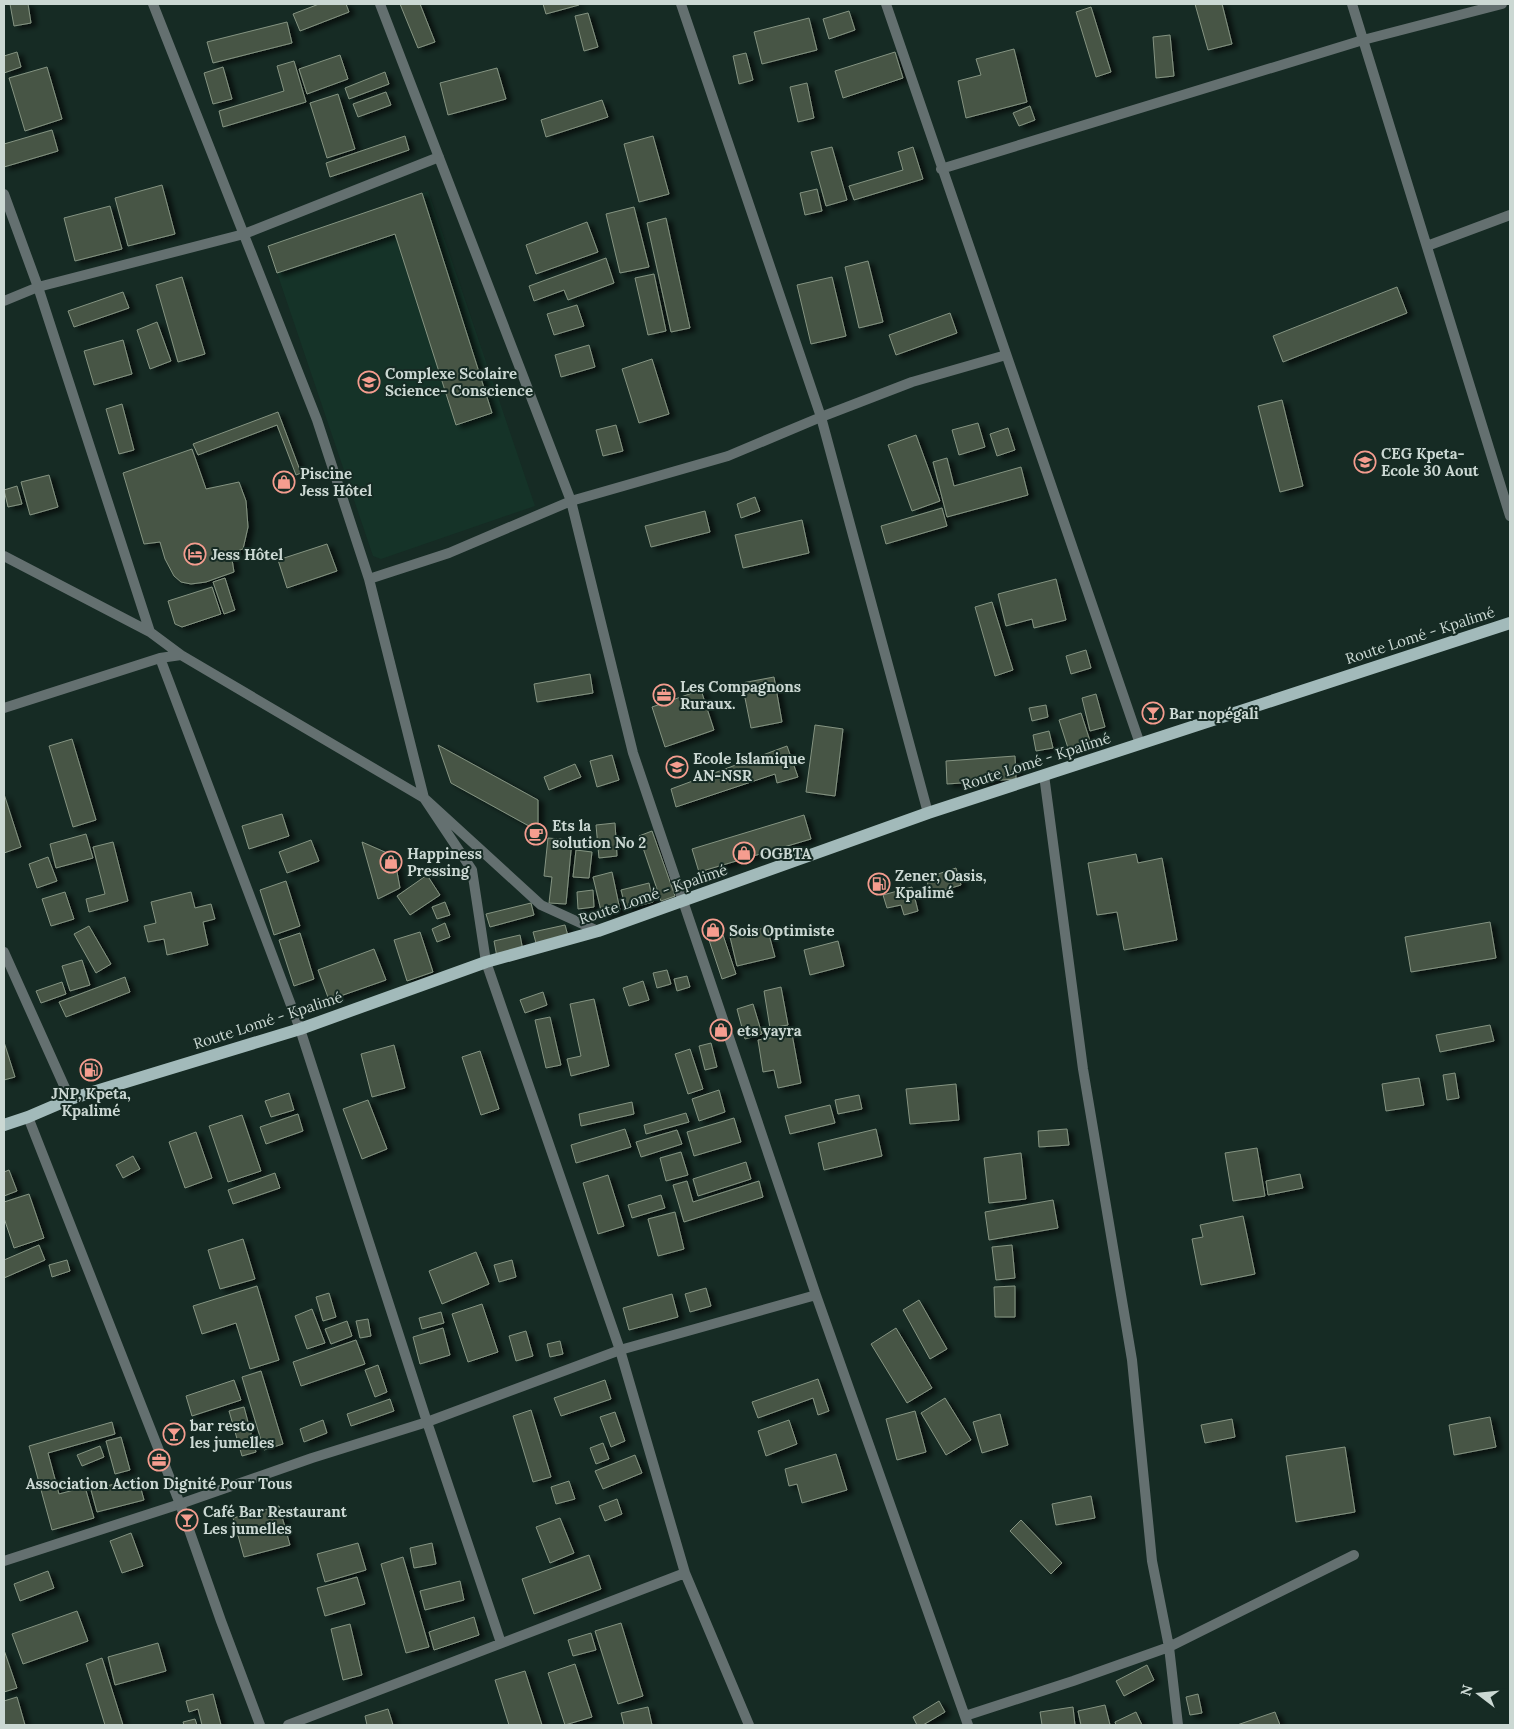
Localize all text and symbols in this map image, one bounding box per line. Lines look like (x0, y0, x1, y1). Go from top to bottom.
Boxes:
place label: Complexe Scolaire Science- Conscience (385, 364, 533, 400)
school or university icon: Complexe Scolaire Science- Conscience (357, 370, 381, 394)
place label: CEG Kpeta- Ecole 30 Aout (1381, 444, 1480, 480)
school or university icon: CEG Kpeta- Ecole 30 Aout (1353, 450, 1377, 474)
place label: Piscine Jess Hôtel (300, 464, 372, 500)
shop icon: Piscine Jess Hôtel (272, 470, 296, 494)
hotel icon: Jess Hôtel (183, 542, 207, 566)
place label: Jess Hôtel (211, 545, 283, 564)
street label: Route Lomé - Kpalimé (1343, 602, 1497, 668)
place label: Les Compagnons Ruraux. (680, 677, 801, 713)
office icon: Les Compagnons Ruraux. (652, 683, 676, 707)
bar icon: Bar nopégali (1141, 701, 1165, 725)
place label: Bar nopégali (1169, 704, 1259, 723)
street label: Route Lomé - Kpalimé (959, 728, 1113, 794)
place label: Ecole Islamique AN-NSR (693, 749, 805, 785)
school or university icon: Ecole Islamique AN-NSR (665, 755, 689, 779)
place label: Ets la solution No 2 (552, 816, 646, 852)
cafe icon: Ets la solution No 2 (524, 822, 548, 846)
shop icon: OGBTA (732, 841, 756, 865)
place label: Happiness Pressing (407, 844, 482, 880)
place label: OGBTA (760, 844, 812, 863)
shop icon: Happiness Pressing (379, 850, 403, 874)
street label: Route Lomé - Kpalimé (576, 860, 730, 928)
place label: Zener, Oasis, Kpalimé (895, 866, 987, 902)
fuel station icon: Zener, Oasis, Kpalimé (867, 872, 891, 896)
shop icon: Sois Optimiste (701, 918, 725, 942)
place label: Sois Optimiste (729, 921, 834, 940)
street label: Route Lomé - Kpalimé (191, 987, 345, 1053)
shop icon: ets yayra (709, 1018, 733, 1042)
place label: ets yayra (737, 1021, 802, 1040)
fuel station icon: JNP, Kpeta, Kpalimé (79, 1058, 103, 1082)
place label: JNP, Kpeta, Kpalimé (51, 1084, 131, 1120)
place label: bar resto les jumelles (189, 1416, 274, 1452)
bar icon: bar resto les jumelles (162, 1422, 186, 1446)
office icon: Association Action Dignité Pour Tous (147, 1448, 171, 1472)
place label: Association Action Dignité Pour Tous (26, 1474, 292, 1493)
place label: Café Bar Restaurant Les jumelles (203, 1502, 348, 1538)
bar icon: Café Bar Restaurant Les jumelles (175, 1508, 199, 1532)
north arrow (1454, 1669, 1504, 1719)
text: N (1456, 1683, 1477, 1698)

